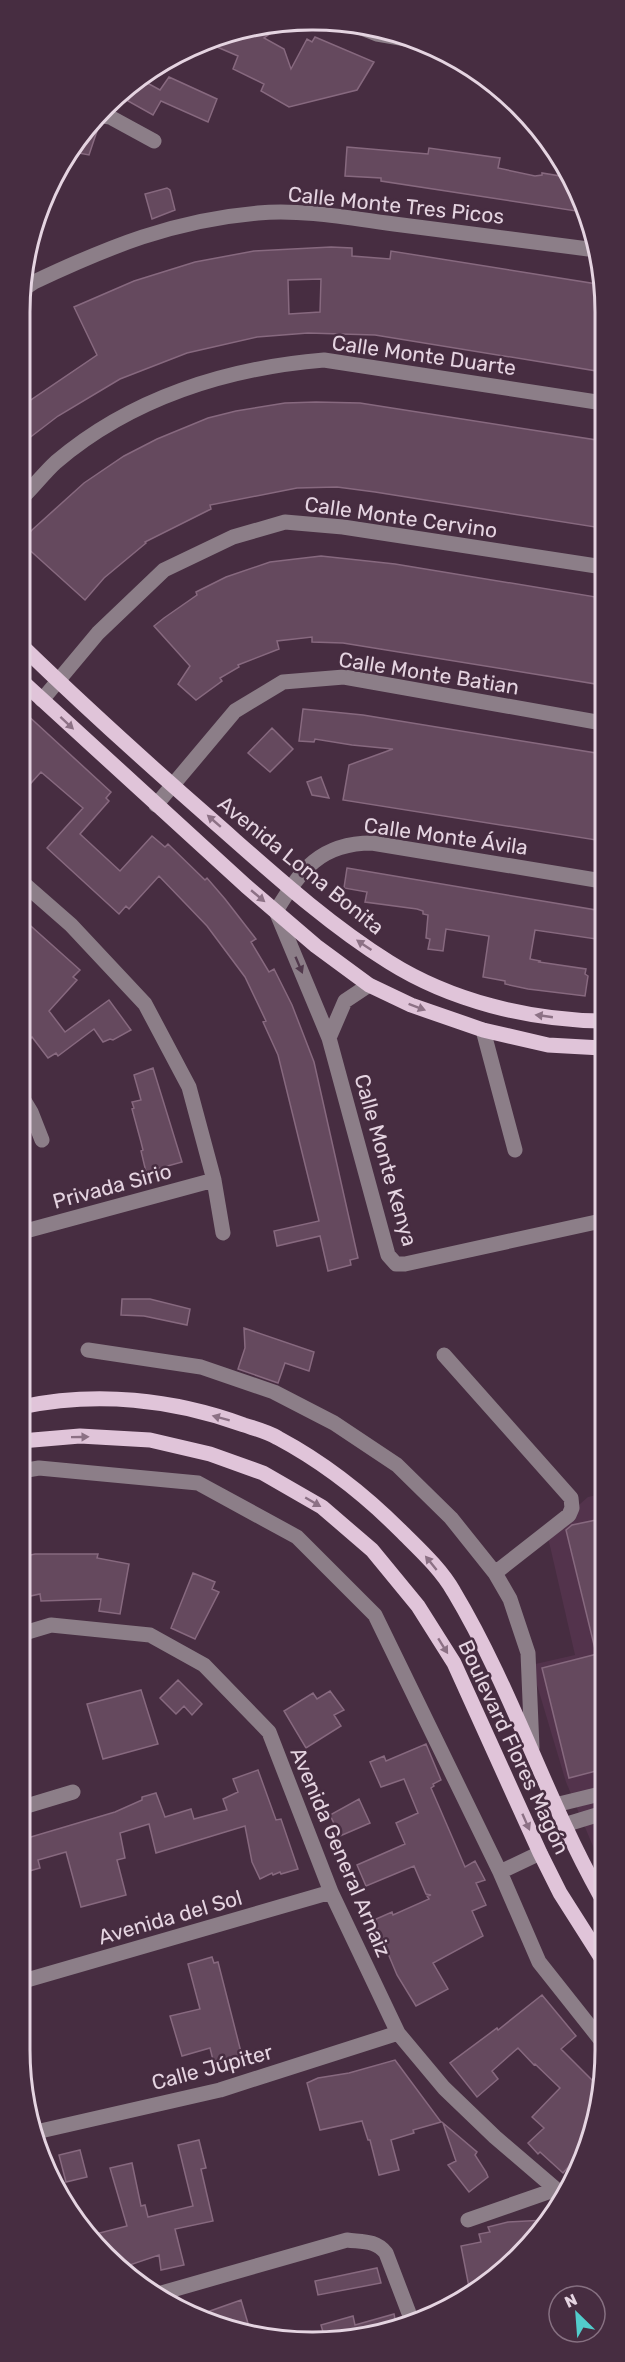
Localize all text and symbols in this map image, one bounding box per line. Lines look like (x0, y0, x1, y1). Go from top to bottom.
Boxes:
street label: Calle Monte Tres Picos (287, 181, 505, 229)
street label: Calle Monte Duarte (330, 330, 518, 380)
street label: Calle Monte Cervino (303, 491, 499, 543)
street label: Calle Monte Batian (337, 646, 521, 700)
one-way arrow (59, 716, 74, 730)
street label: Avenida Loma Bonita (213, 790, 389, 940)
street label: Calle Monte Ávila (362, 812, 530, 860)
one-way arrow (206, 814, 221, 828)
one-way arrow (250, 889, 265, 902)
one-way arrow (356, 940, 372, 951)
one-way arrow (294, 957, 304, 975)
one-way arrow (408, 1002, 426, 1012)
one-way arrow (534, 1011, 553, 1020)
street label: Calle Monte Kenya (349, 1071, 423, 1249)
street label: Privada Sirio (50, 1158, 174, 1214)
one-way arrow (212, 1412, 230, 1422)
one-way arrow (70, 1432, 89, 1442)
one-way arrow (305, 1497, 321, 1508)
one-way arrow (425, 1555, 438, 1571)
street label: Boulevard Flores Magón (453, 1636, 575, 1858)
one-way arrow (437, 1637, 449, 1653)
street label: Avenida General Arnaiz (285, 1743, 397, 1961)
one-way arrow (521, 1813, 531, 1831)
street label: Avenida del Sol (95, 1885, 245, 1949)
street label: Calle Júpiter (149, 2039, 275, 2095)
north arrow (547, 2284, 607, 2344)
text: N (562, 2290, 580, 2312)

